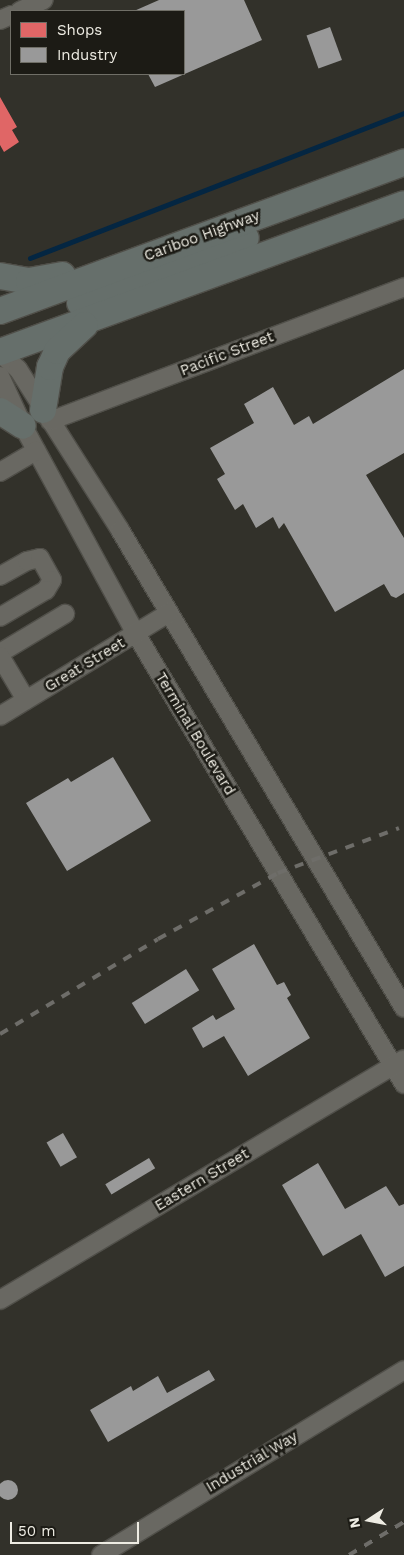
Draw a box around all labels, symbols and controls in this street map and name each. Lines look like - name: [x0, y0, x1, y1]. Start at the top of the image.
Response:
- legend: [10, 10, 185, 75]
- text: Shops: [57, 21, 102, 39]
- text: Industry: [57, 46, 117, 64]
- street label: Cariboo Highway: [142, 207, 262, 265]
- street label: Pacific Street: [178, 328, 276, 380]
- street label: Great Street: [42, 634, 128, 696]
- street label: Terminal Boulevard: [151, 669, 239, 799]
- street label: Eastern Street: [152, 1145, 252, 1215]
- street label: Industrial Way: [203, 1427, 301, 1497]
- north arrow: [344, 1495, 394, 1545]
- scale bar: [12, 1512, 141, 1544]
- text: N: [345, 1516, 363, 1529]
- text: 50 m: [18, 1522, 55, 1540]

